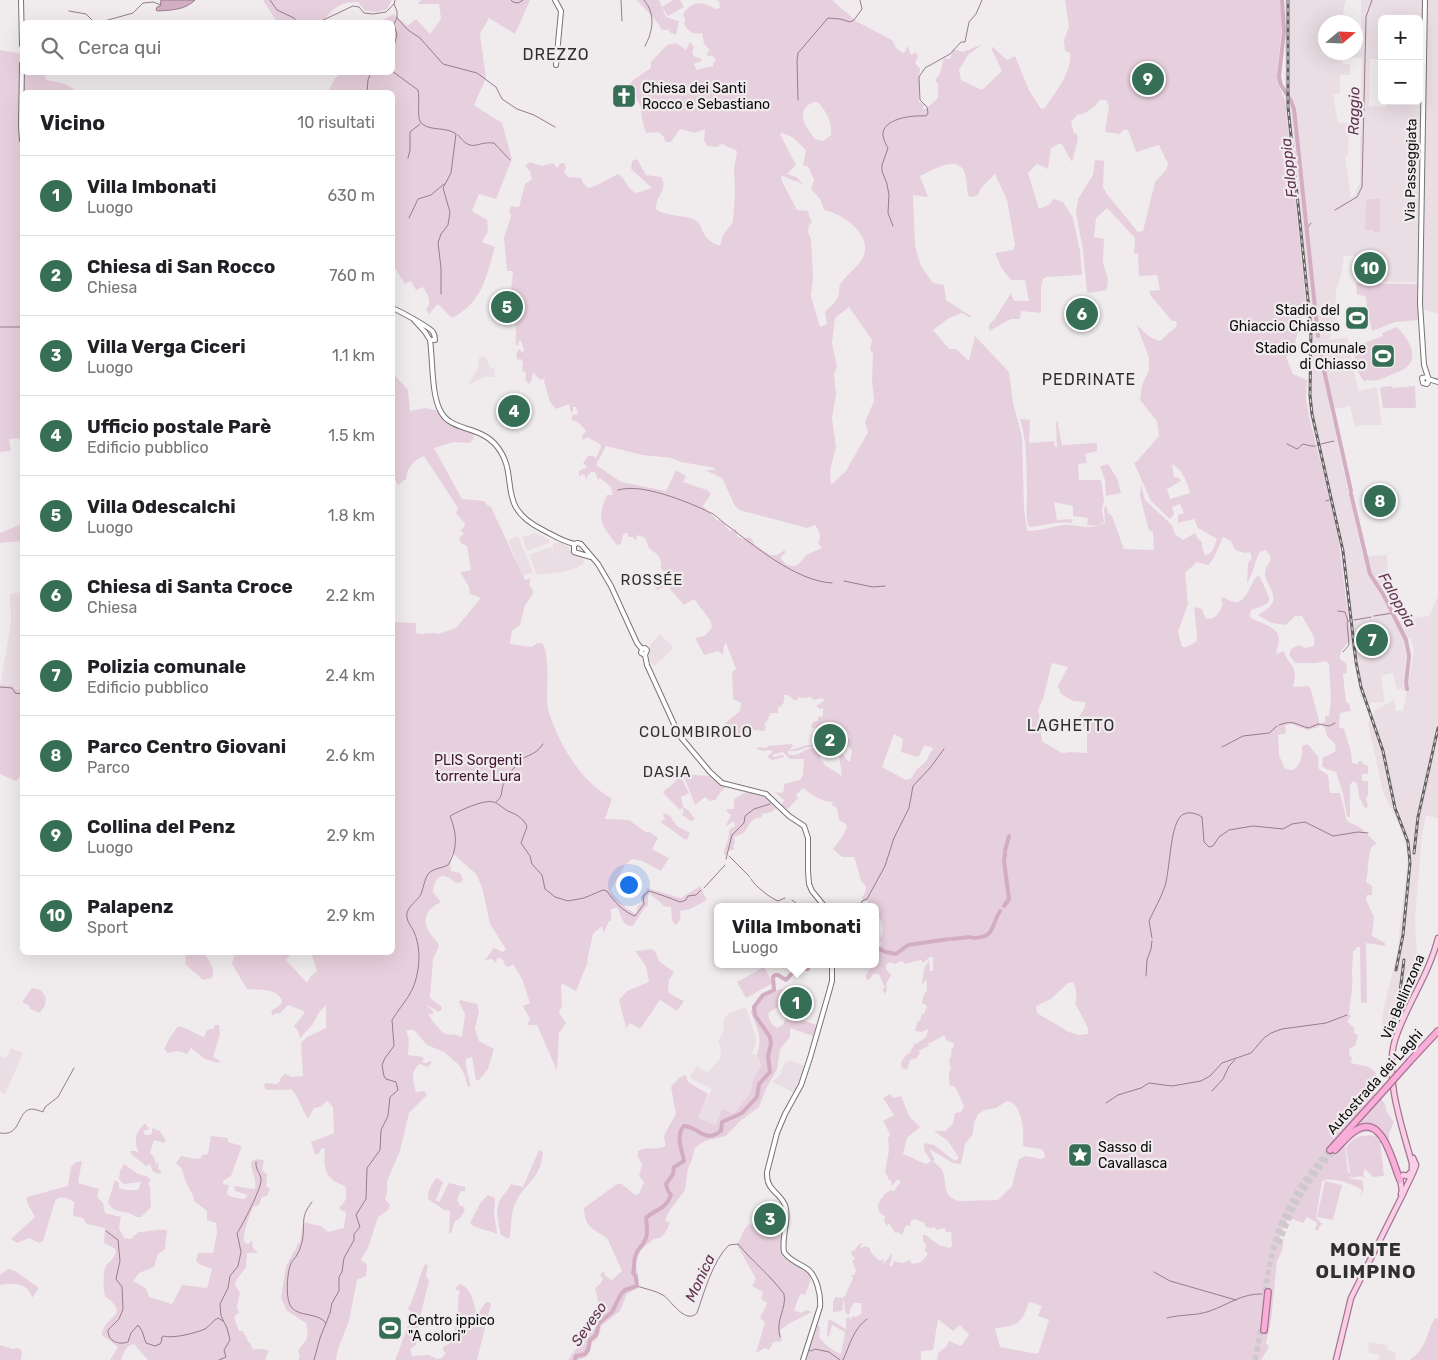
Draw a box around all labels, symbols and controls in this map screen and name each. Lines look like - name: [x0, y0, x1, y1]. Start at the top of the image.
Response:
- north arrow: [1318, 15, 1363, 60]
- map controls: [1378, 15, 1423, 105]
- button: +: [1378, 15, 1423, 60]
- search box: [20, 20, 395, 75]
- icon: search: [38, 34, 66, 62]
- text: Cerca qui: [78, 36, 161, 59]
- district label: DREZZO: [522, 45, 590, 64]
- pin: 9: [1132, 60, 1164, 98]
- button: −: [1378, 60, 1423, 105]
- place label: Chiesa dei Santi Rocco e Sebastiano: [642, 80, 770, 113]
- church icon: Chiesa dei Santi Rocco e Sebastiano: [611, 83, 637, 109]
- water label: Raggio: [1345, 86, 1363, 136]
- text: Vicino: [40, 110, 105, 135]
- text: 10 risultati: [297, 113, 375, 132]
- street label: Via Passeggiata: [1402, 118, 1420, 222]
- water label: Faloppia: [1277, 137, 1301, 199]
- text: Villa Imbonati: [87, 175, 216, 198]
- text: 1: [52, 186, 60, 205]
- text: 630 m: [327, 186, 375, 205]
- text: Luogo: [87, 198, 133, 217]
- pin: 10: [1354, 249, 1386, 287]
- text: Chiesa di San Rocco: [87, 255, 275, 278]
- text: 2: [51, 266, 61, 285]
- text: 760 m: [329, 266, 375, 285]
- text: Chiesa: [87, 278, 137, 297]
- pin: 5: [491, 288, 523, 326]
- pin: 6: [1066, 295, 1098, 333]
- place label: Stadio del Ghiaccio Chiasso: [1229, 302, 1340, 335]
- sports icon: Stadio del Ghiaccio Chiasso: [1344, 305, 1370, 331]
- text: Villa Verga Ciceri: [87, 335, 246, 358]
- place label: Stadio Comunale di Chiasso: [1255, 340, 1366, 373]
- sports icon: Stadio Comunale di Chiasso: [1370, 343, 1396, 369]
- text: 3: [51, 346, 61, 365]
- text: 1.1 km: [332, 346, 375, 365]
- text: Luogo: [87, 358, 133, 377]
- district label: PEDRINATE: [1042, 370, 1136, 389]
- pin: 4: [498, 392, 530, 430]
- text: Ufficio postale Parè: [87, 415, 271, 438]
- text: 4: [51, 426, 61, 445]
- text: 1.5 km: [328, 426, 375, 445]
- text: Edificio pubblico: [87, 438, 209, 457]
- pin: 8: [1364, 482, 1396, 520]
- text: Villa Odescalchi: [87, 495, 236, 518]
- text: 5: [51, 506, 61, 525]
- text: 1.8 km: [328, 506, 375, 525]
- text: Luogo: [87, 518, 133, 537]
- water label: Faloppia: [1375, 569, 1420, 631]
- district label: ROSSÉE: [621, 571, 683, 589]
- text: Chiesa di Santa Croce: [87, 575, 293, 598]
- text: 6: [51, 586, 61, 605]
- text: 2.2 km: [326, 586, 375, 605]
- text: Chiesa: [87, 598, 137, 617]
- pin: 7: [1356, 621, 1388, 659]
- text: Polizia comunale: [87, 655, 246, 678]
- text: 7: [51, 666, 61, 685]
- text: 2.4 km: [325, 666, 375, 685]
- text: Edificio pubblico: [87, 678, 209, 697]
- district label: LAGHETTO: [1027, 716, 1115, 735]
- pin: 2: [814, 721, 846, 759]
- district label: COLOMBIROLO: [639, 723, 753, 741]
- text: Parco Centro Giovani: [87, 735, 286, 758]
- text: 8: [51, 746, 61, 765]
- text: 2.6 km: [326, 746, 375, 765]
- park label: PLIS Sorgenti torrente Lura: [434, 752, 522, 785]
- text: Parco: [87, 758, 130, 777]
- district label: DASIA: [643, 763, 691, 781]
- text: Collina del Penz: [87, 815, 235, 838]
- text: 9: [51, 826, 61, 845]
- text: 2.9 km: [326, 826, 375, 845]
- text: Luogo: [87, 838, 133, 857]
- your location: [616, 872, 642, 898]
- text: Palapenz: [87, 895, 173, 918]
- popup: [714, 903, 879, 968]
- text: 10: [47, 906, 65, 925]
- text: 2.9 km: [326, 906, 375, 925]
- text: Villa Imbonati: [732, 915, 861, 938]
- text: Sport: [87, 918, 128, 937]
- text: Luogo: [732, 938, 778, 957]
- street label: Via Bellinzona: [1377, 952, 1429, 1042]
- pin: 1: [780, 984, 812, 1022]
- street label: Autostrada dei Laghi: [1323, 1026, 1427, 1138]
- place label: Sasso di Cavallasca: [1098, 1139, 1167, 1172]
- place icon: Sasso di Cavallasca: [1067, 1142, 1093, 1168]
- pin: 3: [754, 1200, 786, 1238]
- district label: MONTE OLIMPINO: [1316, 1238, 1416, 1283]
- water label: Monica: [681, 1251, 719, 1305]
- water label: Seveso: [567, 1298, 611, 1350]
- place label: Centro ippico "A colori": [408, 1312, 495, 1345]
- sports icon: Centro ippico "A colori": [377, 1315, 403, 1341]

